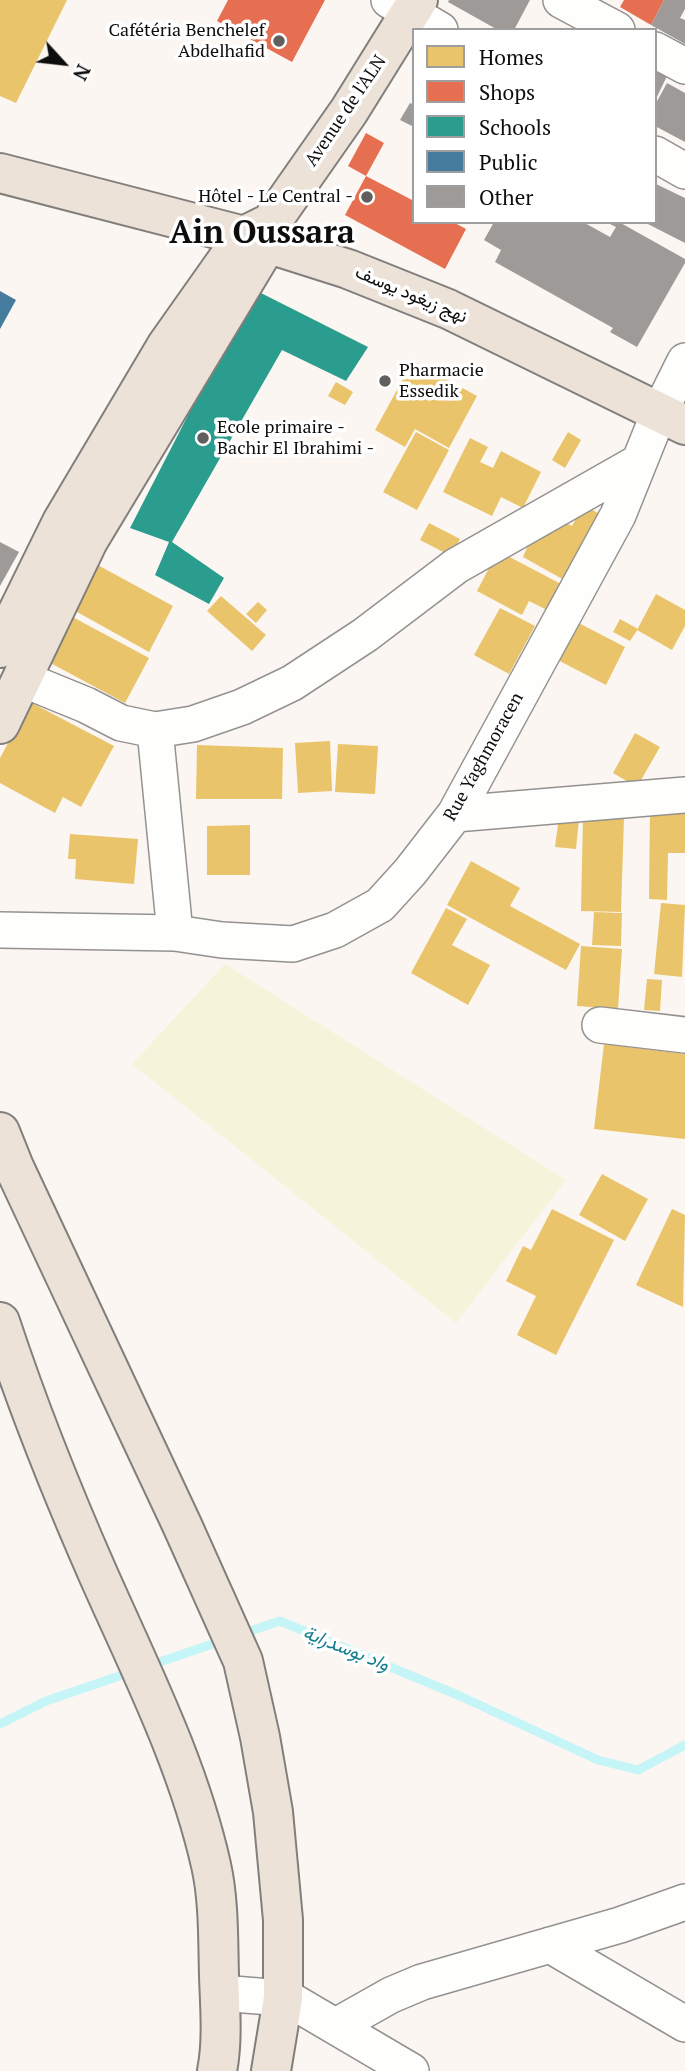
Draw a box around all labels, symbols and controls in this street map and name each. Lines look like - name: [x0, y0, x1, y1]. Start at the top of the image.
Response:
- place label: Cafétéria Benchelef Abdelhafid: [108, 20, 265, 62]
- north arrow: [28, 28, 98, 98]
- legend: [412, 28, 657, 224]
- marker: Cafétéria Benchelef Abdelhafid: [271, 33, 287, 49]
- text: Homes: [479, 43, 544, 71]
- street label: Avenue de l'ALN: [301, 51, 391, 171]
- text: N: [68, 61, 97, 85]
- text: Shops: [479, 78, 535, 106]
- text: Schools: [479, 113, 551, 141]
- text: Public: [479, 148, 537, 176]
- text: Other: [479, 183, 533, 211]
- place label: Hôtel - Le Central -: [198, 186, 353, 208]
- marker: Hôtel - Le Central -: [359, 189, 375, 205]
- district label: Ain Oussara: [169, 215, 355, 253]
- street label: نهج زيغود يوسف: [352, 262, 470, 328]
- place label: Pharmacie Essedik: [399, 360, 484, 402]
- marker: Pharmacie Essedik: [377, 373, 393, 389]
- place label: Ecole primaire - Bachir El Ibrahimi -: [217, 417, 374, 460]
- marker: Ecole primaire - Bachir El Ibrahimi -: [195, 430, 211, 446]
- street label: Rue Yaghmoracen: [440, 689, 528, 825]
- water label: واد بوسدراية: [300, 1621, 392, 1677]

